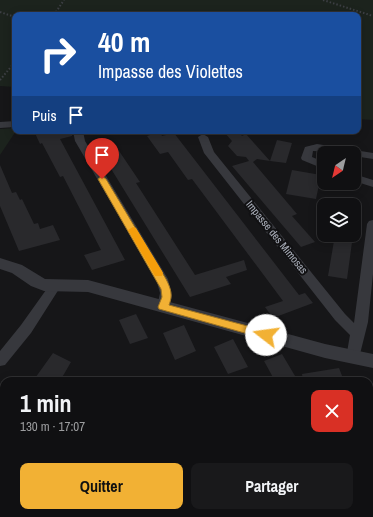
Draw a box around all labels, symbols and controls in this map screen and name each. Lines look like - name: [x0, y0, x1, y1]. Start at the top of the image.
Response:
- text: 40 m: [98, 23, 150, 61]
- icon: right: [32, 28, 84, 80]
- text: Impasse des Violettes: [98, 59, 243, 84]
- icon: arrive: [65, 104, 87, 126]
- text: Puis: [32, 105, 57, 126]
- pin: [85, 138, 119, 179]
- icon: arrive: [91, 144, 113, 166]
- north arrow: [317, 146, 361, 190]
- map controls: [317, 146, 361, 242]
- street label: Impasse des Mimosas: [243, 198, 311, 277]
- button: layers: [317, 198, 361, 242]
- position arrow: [245, 314, 287, 356]
- text: 1 min: [20, 387, 71, 419]
- button: close: [311, 390, 353, 432]
- text: 130 m · 17:07: [20, 418, 85, 435]
- button: Quitter: [20, 463, 183, 509]
- button: Partager: [191, 463, 353, 509]

